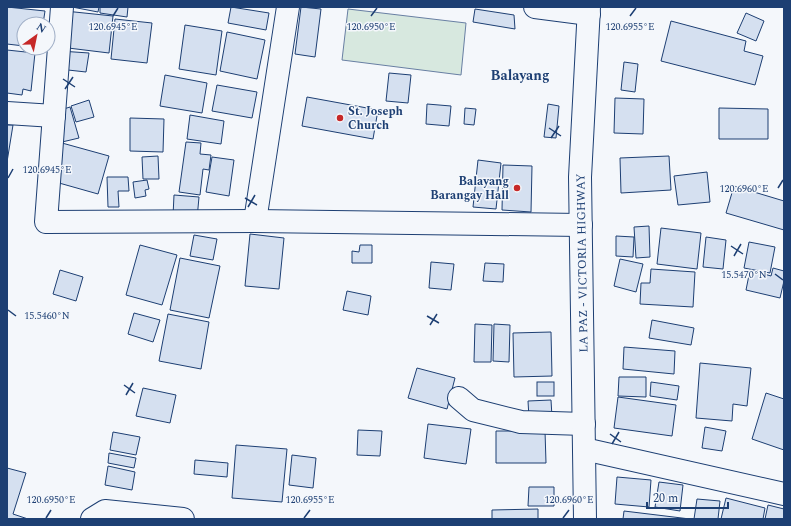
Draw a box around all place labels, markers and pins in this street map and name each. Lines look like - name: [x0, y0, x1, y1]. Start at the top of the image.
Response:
- place label: St. Joseph Church: [348, 102, 404, 135]
- marker: St. Joseph Church: [335, 113, 345, 123]
- place label: Balayang Barangay Hall: [430, 172, 509, 205]
- marker: Balayang Barangay Hall: [512, 183, 522, 193]

